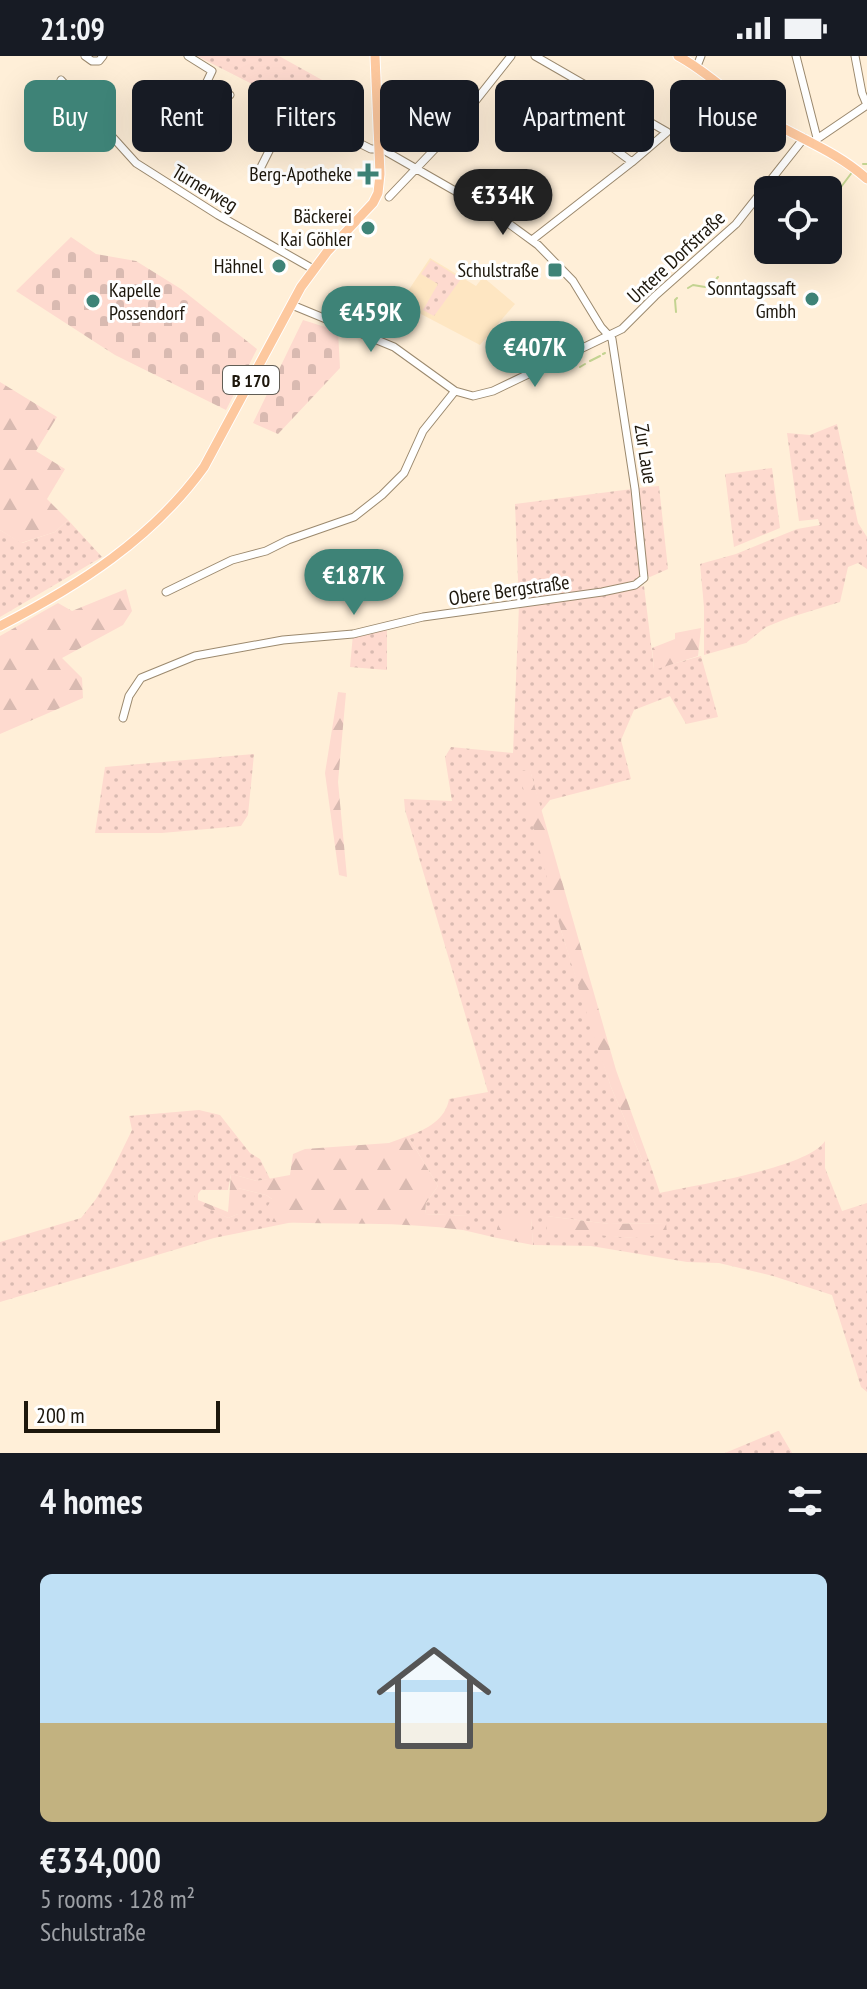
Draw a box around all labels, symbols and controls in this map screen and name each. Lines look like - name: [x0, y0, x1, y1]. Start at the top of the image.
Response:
- text: 21:09: [40, 9, 105, 48]
- chip: Buy: [24, 80, 116, 152]
- chip: Rent: [132, 80, 232, 152]
- chip: Filters: [248, 80, 364, 152]
- chip: New: [380, 80, 479, 152]
- chip: Apartment: [495, 80, 654, 152]
- chip: House: [670, 80, 786, 152]
- street label: Turnerweg: [167, 158, 243, 218]
- place label: Berg-Apotheke: [249, 161, 352, 187]
- marker: Berg-Apotheke: [359, 165, 377, 183]
- pin: €334K: [447, 169, 559, 237]
- map controls: [754, 176, 842, 264]
- button: locate: [754, 176, 842, 264]
- text: €334K: [471, 178, 535, 211]
- place label: Bäckerei Kai Göhler: [280, 203, 353, 252]
- street label: Untere Dorfstraße: [622, 205, 730, 309]
- marker: Bäckerei Kai Göhler: [359, 219, 377, 237]
- place label: Hähnel: [214, 253, 263, 279]
- marker: Hähnel: [270, 257, 288, 275]
- place label: Schulstraße: [457, 257, 539, 283]
- marker: Schulstraße: [546, 261, 564, 279]
- place label: Sonntagssaft Gmbh: [707, 275, 796, 324]
- place label: Kapelle Possendorf: [109, 277, 185, 326]
- pin: €459K: [315, 286, 427, 354]
- marker: Sonntagssaft Gmbh: [803, 290, 821, 308]
- marker: Kapelle Possendorf: [84, 292, 102, 310]
- text: €459K: [339, 295, 403, 328]
- pin: €407K: [479, 321, 591, 389]
- text: €407K: [503, 330, 567, 363]
- road number: B 170: [223, 366, 279, 394]
- street label: Zur Laue: [628, 422, 664, 486]
- pin: €187K: [298, 549, 410, 617]
- text: €187K: [322, 558, 386, 591]
- street label: Obere Bergstraße: [447, 569, 571, 611]
- scale bar: [24, 1397, 220, 1433]
- text: 200 m: [36, 1401, 85, 1429]
- text: 4 homes: [40, 1479, 143, 1523]
- icon: filters: [783, 1479, 827, 1523]
- icon: home: [362, 1626, 506, 1770]
- text: €334,000: [40, 1838, 161, 1882]
- text: 5 rooms · 128 m²: [40, 1882, 195, 1915]
- text: Schulstraße: [40, 1915, 146, 1948]

